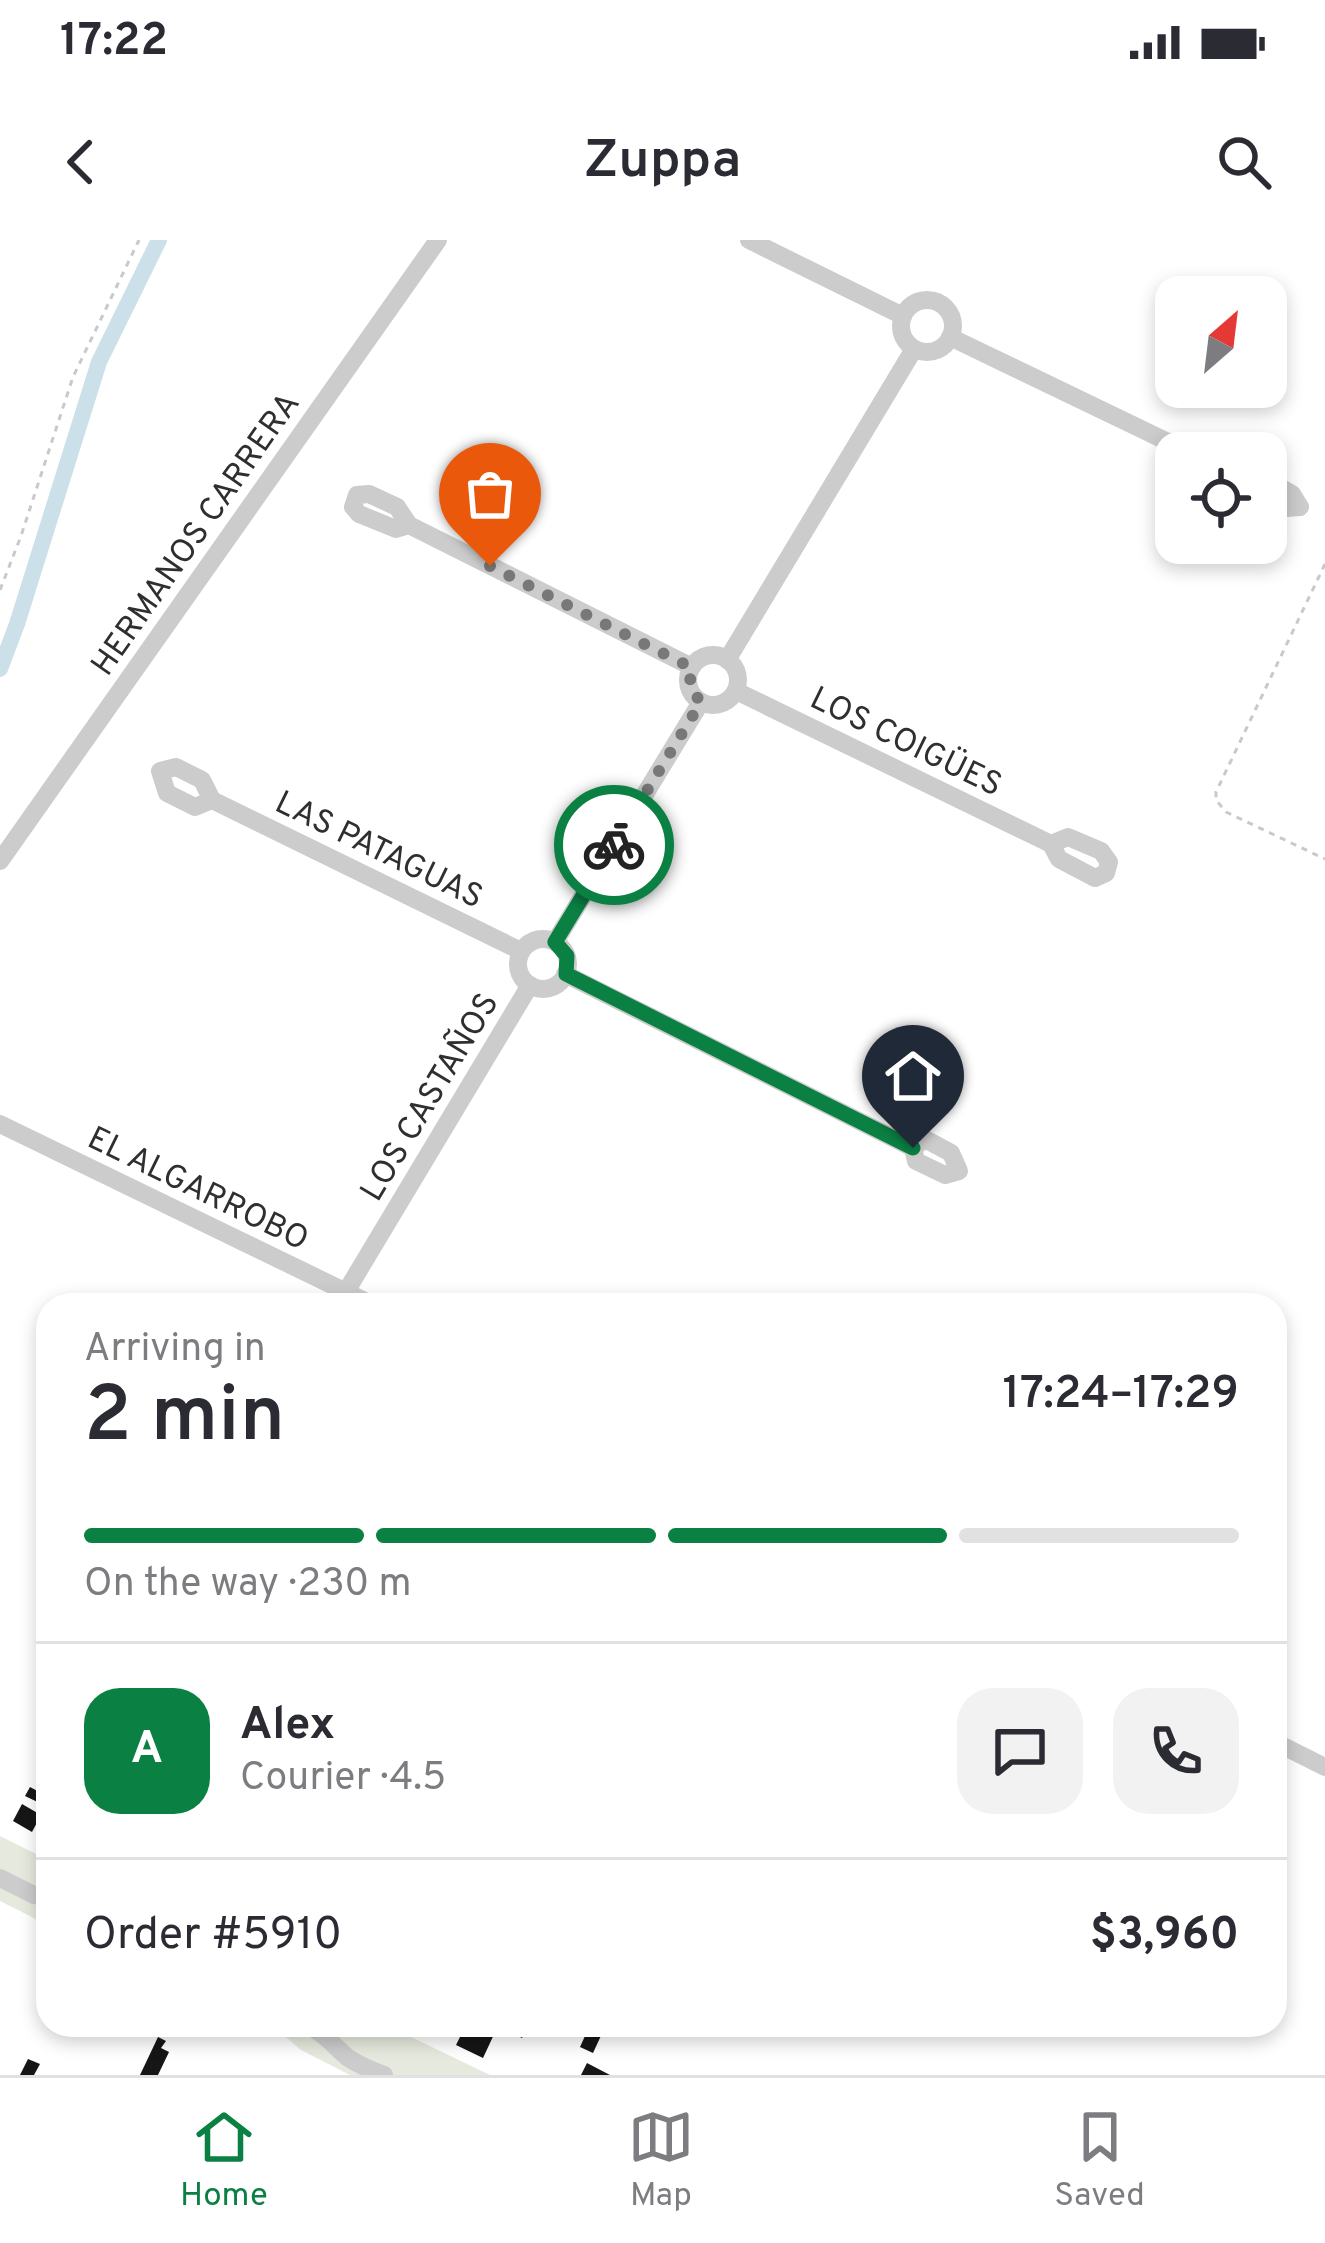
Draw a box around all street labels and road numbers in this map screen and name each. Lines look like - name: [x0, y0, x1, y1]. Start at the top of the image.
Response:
- street label: HERMANOS CARRERA: [84, 385, 311, 685]
- street label: LOS COIGÜES: [802, 678, 1009, 808]
- street label: LAS PATAGUAS: [267, 783, 489, 920]
- street label: LOS CASTAÑOS: [352, 986, 510, 1210]
- street label: EL ALGARROBO: [80, 1119, 315, 1262]

